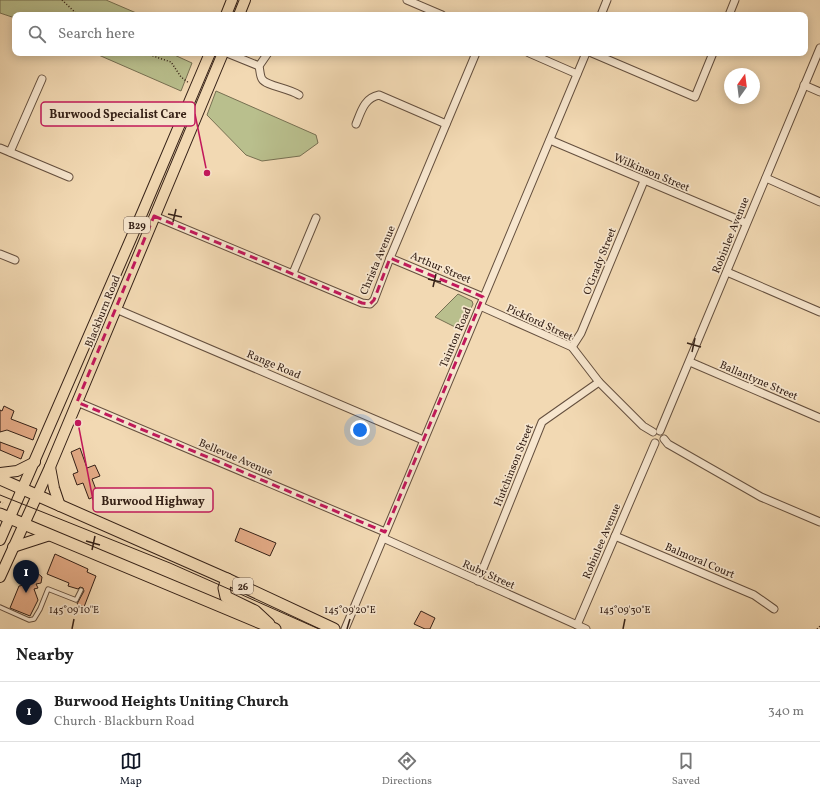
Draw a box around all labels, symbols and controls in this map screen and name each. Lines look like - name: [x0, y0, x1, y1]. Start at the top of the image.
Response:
- search box: [12, 12, 808, 56]
- icon: search: [26, 23, 48, 45]
- text: Search here: [58, 24, 135, 45]
- north arrow: [724, 68, 760, 104]
- callout: Burwood Specialist Care: [41, 102, 195, 126]
- text: Burwood Specialist Care: [49, 107, 187, 123]
- street label: Wilkinson Street: [611, 151, 692, 196]
- street label: Robinlee Avenue: [709, 195, 753, 276]
- road number: B29: [124, 217, 150, 233]
- street label: Christa Avenue: [357, 224, 400, 298]
- street label: O'Grady Street: [580, 226, 621, 297]
- street label: Arthur Street: [408, 249, 473, 288]
- street label: Blackburn Road: [82, 273, 125, 350]
- street label: Pickford Street: [504, 301, 575, 345]
- street label: Tainton Road: [437, 305, 476, 370]
- street label: Range Road: [244, 347, 303, 384]
- street label: Ballantyne Street: [717, 358, 800, 405]
- your location: [350, 420, 370, 440]
- street label: Hutchinson Street: [491, 422, 538, 509]
- street label: Bellevue Avenue: [196, 436, 275, 481]
- callout: Burwood Highway: [93, 488, 213, 512]
- text: Burwood Highway: [101, 494, 205, 510]
- street label: Robinlee Avenue: [580, 501, 625, 582]
- street label: Balmoral Court: [662, 540, 737, 583]
- street label: Ruby Street: [460, 557, 517, 594]
- pin: 1: [13, 560, 39, 593]
- road number: 26: [233, 578, 253, 594]
- text: 145°09'10"E: [49, 603, 99, 617]
- text: 145°09'20"E: [324, 603, 376, 617]
- text: 145°09'30"E: [599, 603, 651, 617]
- text: Nearby: [16, 644, 74, 667]
- text: Burwood Heights Uniting Church: [54, 692, 289, 713]
- text: 1: [26, 703, 32, 721]
- text: 340 m: [768, 703, 804, 721]
- text: Church · Blackburn Road: [54, 713, 195, 731]
- tab: Map: [120, 750, 142, 789]
- tab: Directions: [382, 750, 432, 789]
- tab: Saved: [672, 750, 700, 789]

